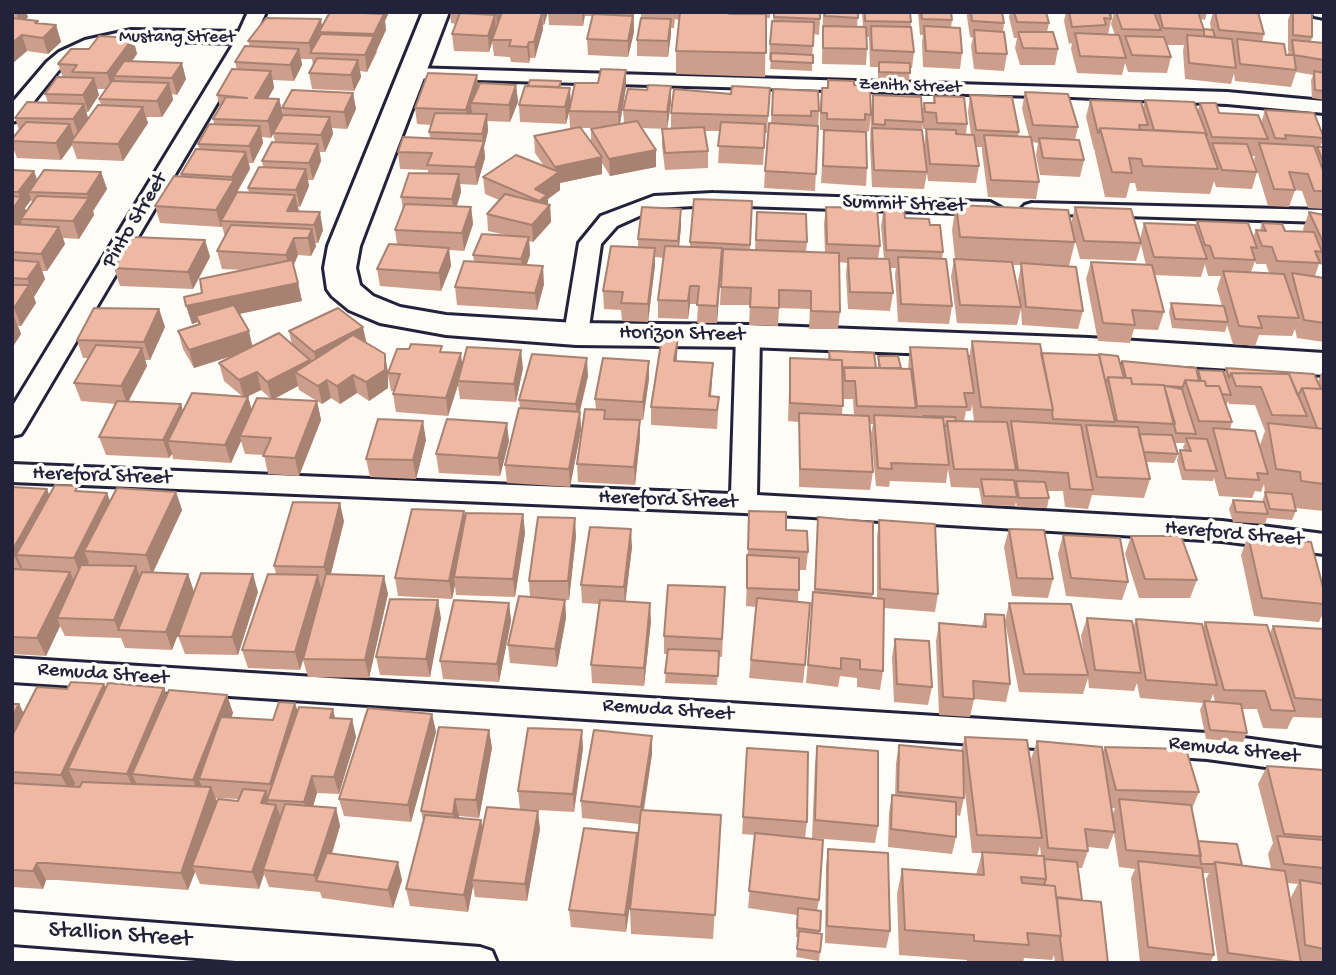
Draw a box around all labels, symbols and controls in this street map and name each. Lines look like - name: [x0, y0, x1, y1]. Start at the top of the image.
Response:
- street label: Mustang Street: [119, 27, 235, 49]
- street label: Zenith Street: [858, 74, 962, 100]
- street label: Pinto Street: [98, 169, 174, 273]
- street label: Summit Street: [842, 190, 966, 220]
- street label: Horizon Street: [619, 321, 745, 349]
- street label: Hereford Street: [32, 462, 172, 492]
- street label: Hereford Street: [598, 486, 738, 516]
- street label: Hereford Street: [1164, 516, 1304, 554]
- street label: Remuda Street: [37, 658, 169, 692]
- street label: Remuda Street: [602, 694, 734, 728]
- street label: Remuda Street: [1167, 732, 1301, 770]
- street label: Stallion Street: [47, 917, 193, 955]

